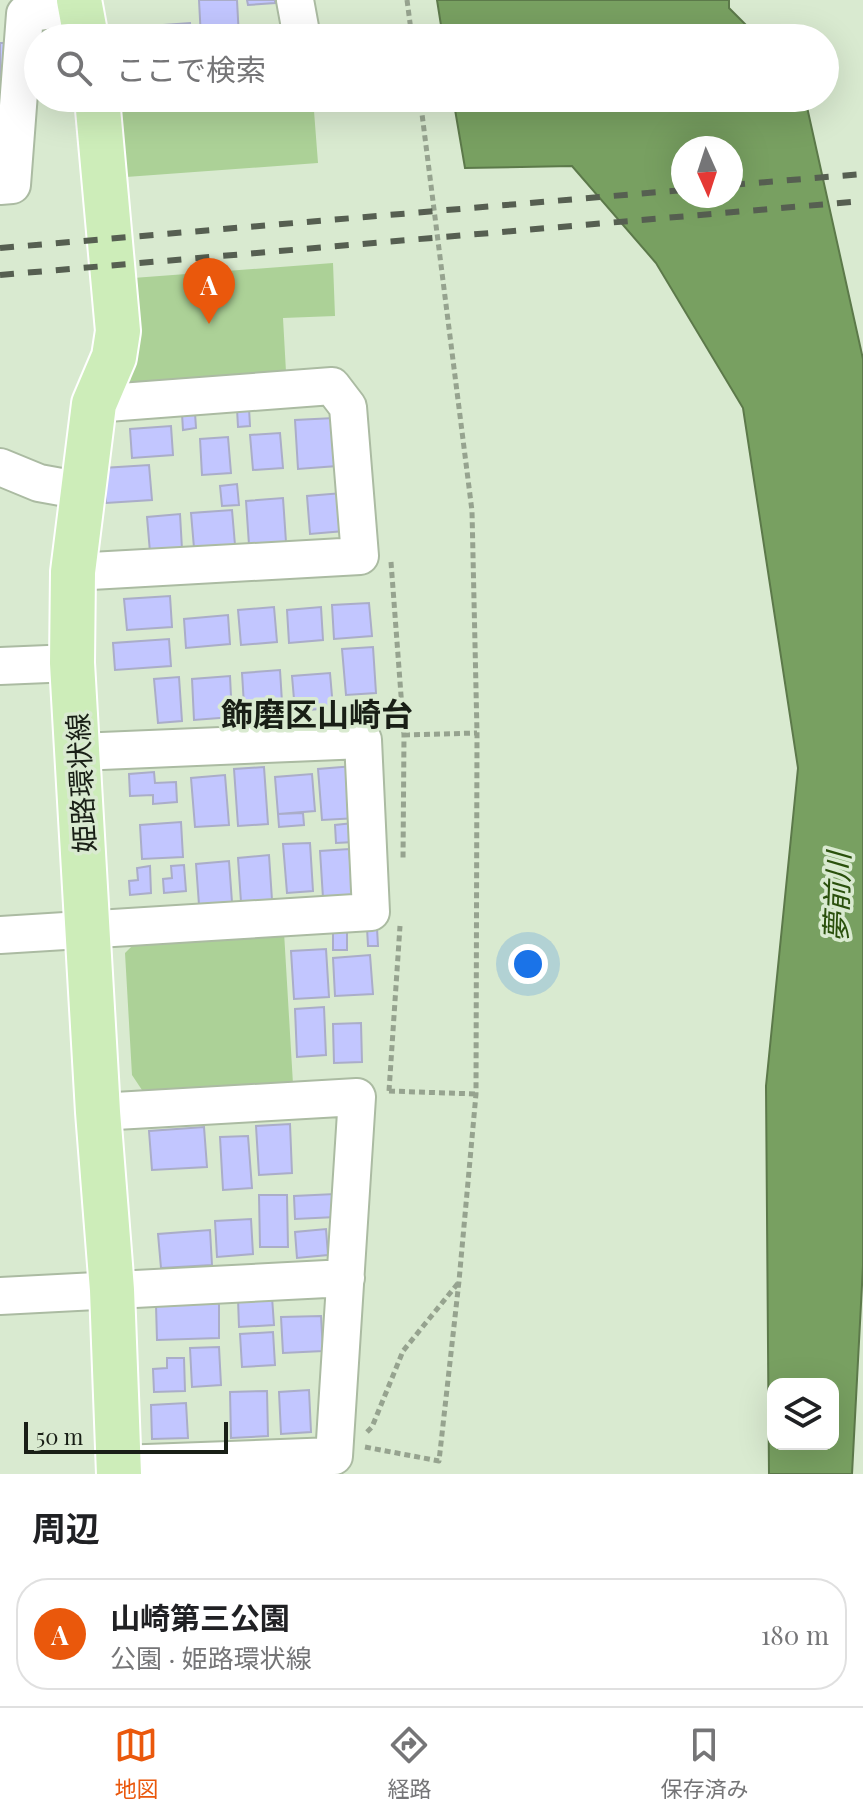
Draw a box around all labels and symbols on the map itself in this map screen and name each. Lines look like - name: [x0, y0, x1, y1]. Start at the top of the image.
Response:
- north arrow: [671, 136, 743, 208]
- pin: A: [183, 258, 235, 324]
- district label: 飾磨区山崎台: [221, 691, 413, 734]
- street label: 姫路環状線: [58, 712, 102, 854]
- water label: 夢前川: [814, 848, 858, 943]
- your location: [508, 944, 548, 984]
- scale bar: [24, 1418, 228, 1454]

